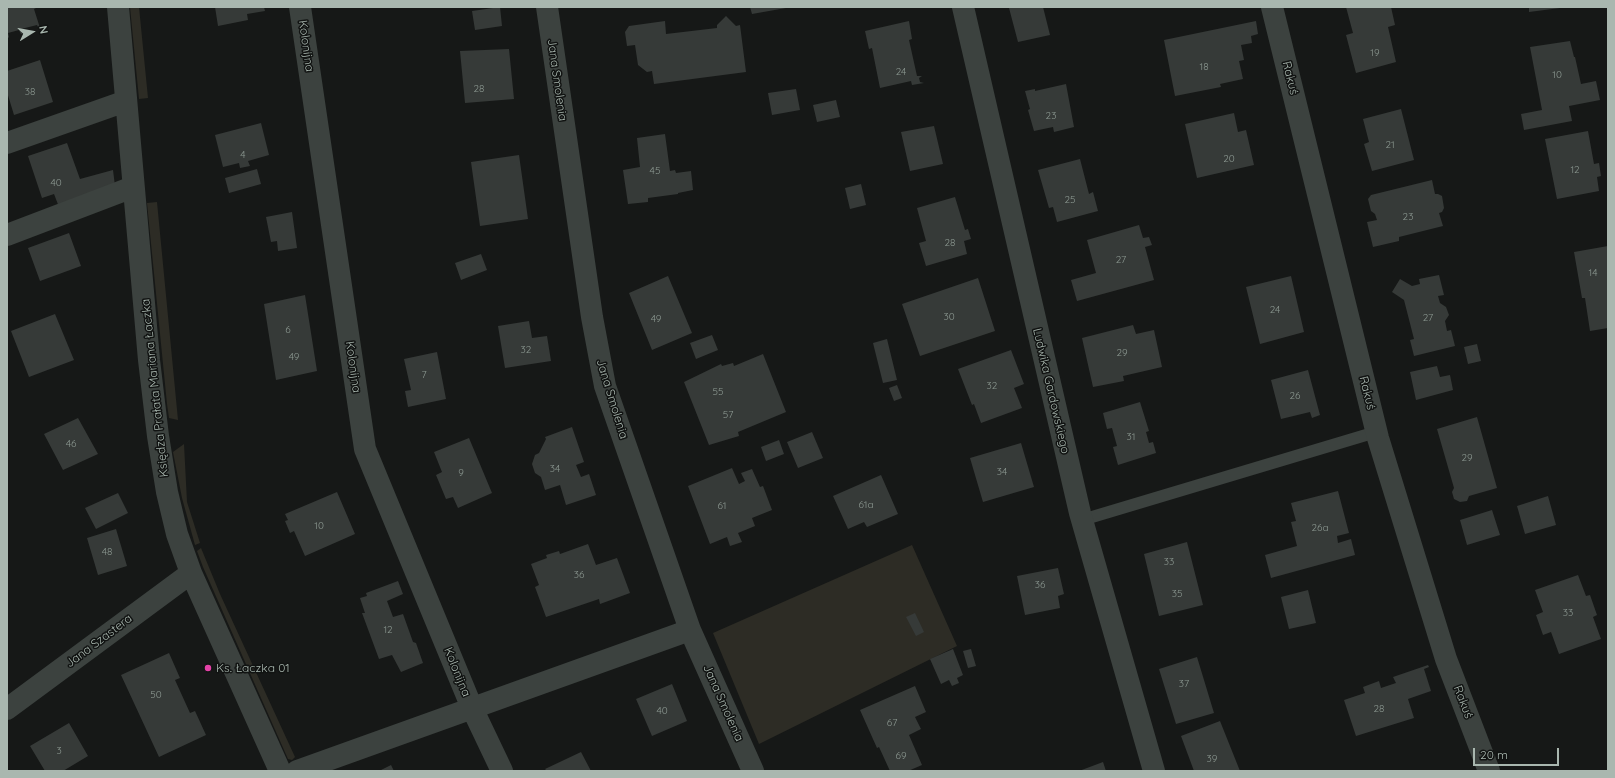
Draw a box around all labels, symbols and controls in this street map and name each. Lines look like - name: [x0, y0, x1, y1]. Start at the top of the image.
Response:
- north arrow: [12, 12, 52, 52]
- street label: Kolonijna: [295, 19, 317, 73]
- text: N: [36, 24, 51, 35]
- street label: Jana Smolenia: [544, 38, 570, 122]
- house number: 19: [1370, 47, 1380, 59]
- street label: Rakuś: [1279, 60, 1301, 96]
- house number: 18: [1199, 61, 1209, 73]
- house number: 24: [896, 66, 906, 78]
- house number: 10: [1552, 69, 1562, 81]
- house number: 28: [474, 83, 484, 95]
- house number: 38: [25, 86, 35, 98]
- house number: 23: [1046, 110, 1056, 122]
- house number: 21: [1385, 139, 1395, 151]
- house number: 4: [240, 149, 246, 161]
- house number: 20: [1223, 153, 1235, 165]
- house number: 12: [1570, 164, 1580, 176]
- house number: 45: [650, 165, 660, 177]
- house number: 40: [50, 177, 62, 189]
- house number: 25: [1065, 194, 1075, 206]
- house number: 23: [1403, 211, 1413, 223]
- house number: 28: [945, 237, 955, 249]
- house number: 27: [1116, 254, 1126, 266]
- house number: 14: [1589, 267, 1597, 279]
- street label: Księdza Prałata Mariana Łaczka: [138, 298, 172, 478]
- house number: 24: [1270, 304, 1280, 316]
- house number: 30: [943, 311, 955, 323]
- house number: 27: [1423, 312, 1433, 324]
- house number: 49: [651, 313, 661, 325]
- house number: 6: [285, 324, 291, 336]
- street label: Ludwika Gardowskiego: [1030, 327, 1072, 455]
- street label: Kolonijna: [342, 340, 364, 394]
- house number: 32: [521, 344, 531, 356]
- house number: 29: [1116, 347, 1128, 359]
- house number: 49: [289, 351, 299, 363]
- street label: Jana Smolenia: [593, 357, 631, 441]
- house number: 7: [421, 369, 427, 381]
- street label: Rakuś: [1356, 375, 1378, 411]
- house number: 32: [987, 380, 997, 392]
- house number: 55: [713, 386, 723, 398]
- house number: 26: [1290, 390, 1300, 402]
- house number: 57: [723, 409, 733, 421]
- house number: 31: [1127, 431, 1135, 443]
- house number: 46: [66, 438, 76, 450]
- house number: 29: [1461, 452, 1473, 464]
- house number: 34: [550, 463, 560, 475]
- house number: 34: [997, 466, 1007, 478]
- house number: 9: [458, 467, 464, 479]
- house number: 61a: [858, 499, 874, 511]
- house number: 61: [717, 500, 727, 512]
- house number: 10: [314, 520, 324, 532]
- house number: 26a: [1312, 522, 1328, 534]
- house number: 48: [102, 546, 112, 558]
- house number: 33: [1164, 556, 1174, 568]
- house number: 36: [574, 569, 584, 581]
- house number: 36: [1035, 579, 1045, 591]
- house number: 35: [1172, 588, 1182, 600]
- house number: 33: [1563, 607, 1573, 619]
- street label: Jana Szastera: [63, 611, 135, 671]
- house number: 12: [383, 624, 393, 636]
- street label: Kolonijna: [441, 645, 473, 699]
- place label: Ks. Łaczka 01: [216, 661, 290, 675]
- street label: Jana Smolenia: [700, 662, 746, 744]
- marker: Ks. Łaczka 01: [203, 663, 213, 673]
- house number: 37: [1179, 678, 1189, 690]
- street label: Rakuś: [1450, 683, 1476, 721]
- house number: 50: [150, 689, 162, 701]
- house number: 28: [1374, 703, 1384, 715]
- house number: 40: [656, 705, 668, 717]
- house number: 67: [887, 717, 897, 729]
- scale bar: [1475, 740, 1561, 766]
- house number: 3: [56, 745, 62, 757]
- text: 20 m: [1480, 747, 1508, 762]
- house number: 69: [896, 750, 906, 762]
- house number: 39: [1207, 753, 1217, 765]

